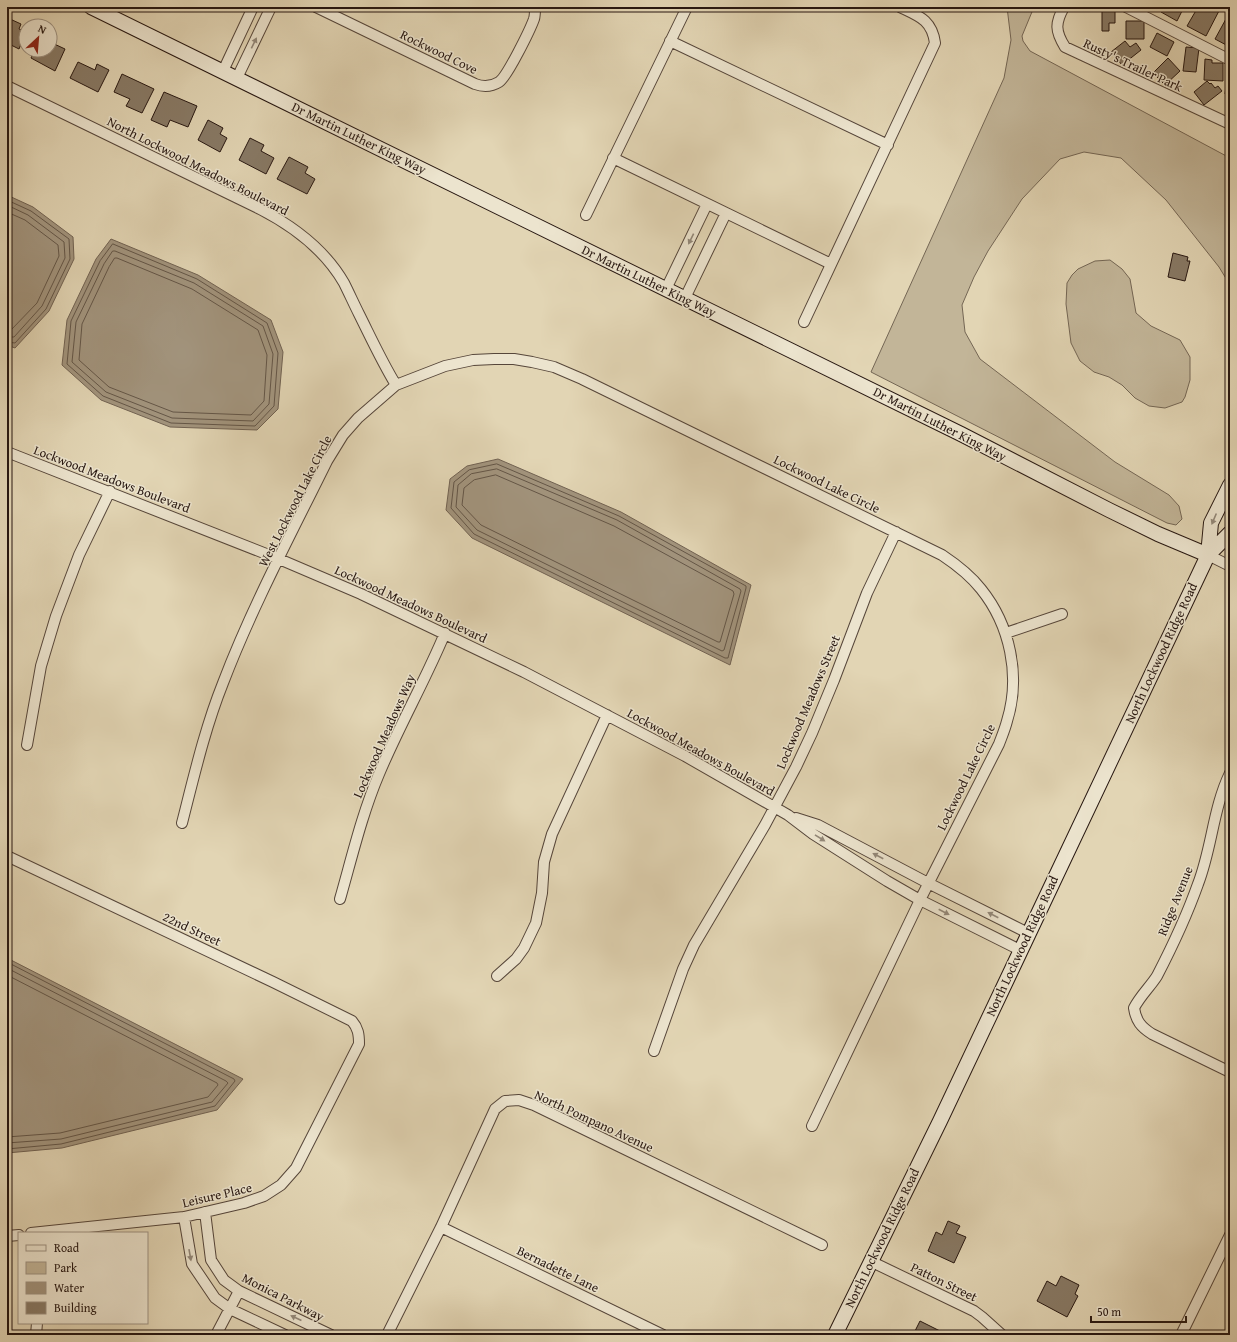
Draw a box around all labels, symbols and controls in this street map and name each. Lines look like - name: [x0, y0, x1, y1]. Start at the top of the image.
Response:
- north arrow: [18, 18, 58, 58]
- text: N: [36, 20, 50, 38]
- street label: Rockwood Cove: [397, 25, 481, 79]
- street label: Rusty's Trailer Park: [1080, 34, 1186, 96]
- one-way arrow: [251, 37, 257, 48]
- street label: Dr Martin Luther King Way: [289, 97, 430, 179]
- street label: North Lockwood Meadows Boulevard: [104, 112, 292, 220]
- one-way arrow: [688, 233, 694, 244]
- street label: Dr Martin Luther King Way: [579, 240, 720, 322]
- street label: Dr Martin Luther King Way: [870, 382, 1010, 466]
- street label: West Lockwood Lake Circle: [254, 432, 336, 570]
- street label: Lockwood Meadows Boulevard: [31, 440, 193, 518]
- street label: Lockwood Lake Circle: [771, 450, 883, 518]
- one-way arrow: [1210, 513, 1217, 525]
- street label: Lockwood Meadows Boulevard: [332, 560, 490, 648]
- street label: North Lockwood Ridge Road: [1120, 580, 1202, 726]
- street label: Lockwood Meadows Street: [771, 632, 845, 772]
- street label: Lockwood Meadows Way: [348, 670, 420, 801]
- street label: Lockwood Meadows Boulevard: [624, 703, 778, 801]
- street label: Lockwood Lake Circle: [932, 721, 1000, 833]
- one-way arrow: [814, 835, 826, 842]
- one-way arrow: [872, 853, 883, 859]
- street label: Ridge Avenue: [1152, 863, 1198, 939]
- street label: North Lockwood Ridge Road: [981, 873, 1063, 1019]
- street label: 22nd Street: [160, 907, 225, 951]
- one-way arrow: [938, 908, 949, 915]
- one-way arrow: [988, 912, 999, 918]
- street label: North Pompano Avenue: [531, 1085, 657, 1157]
- street label: North Lockwood Ridge Road: [840, 1165, 924, 1311]
- street label: Leisure Place: [180, 1178, 254, 1212]
- legend: [18, 1232, 148, 1324]
- text: Road: [54, 1239, 80, 1256]
- street label: Bernadette Lane: [514, 1241, 602, 1297]
- one-way arrow: [188, 1249, 194, 1261]
- street label: Patton Street: [907, 1258, 981, 1306]
- text: Park: [54, 1259, 78, 1276]
- street label: Monica Parkway: [239, 1268, 328, 1326]
- text: Water: [54, 1279, 84, 1296]
- scale bar: [1091, 1298, 1186, 1324]
- text: Building: [54, 1299, 97, 1316]
- text: 50 m: [1097, 1303, 1121, 1320]
- one-way arrow: [290, 1315, 302, 1321]

